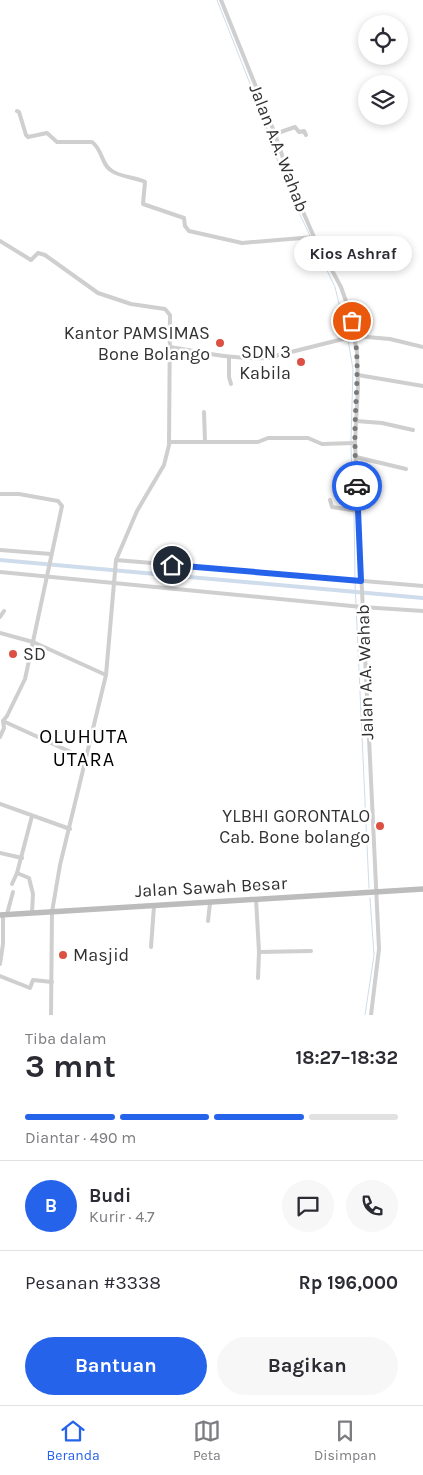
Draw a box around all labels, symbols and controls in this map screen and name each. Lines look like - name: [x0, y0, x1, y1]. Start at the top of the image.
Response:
- map controls: [358, 15, 408, 125]
- button: locate: [358, 15, 408, 65]
- button: layers: [358, 75, 408, 125]
- street label: Jalan A.A. Wahab: [244, 81, 314, 215]
- callout: Kios Ashraf: [293, 236, 411, 271]
- text: Kios Ashraf: [309, 244, 397, 263]
- pin: [331, 300, 373, 342]
- icon: bag: [338, 307, 366, 335]
- place label: Kantor PAMSIMAS Bone Bolango: [64, 322, 210, 365]
- marker: Kantor PAMSIMAS Bone Bolango: [214, 337, 226, 349]
- place label: SDN 3 Kabila: [239, 341, 291, 384]
- marker: SDN 3 Kabila: [295, 356, 307, 368]
- courier: [332, 461, 382, 511]
- icon: car: [343, 472, 371, 500]
- pin: [151, 544, 193, 586]
- icon: home: [158, 551, 186, 579]
- street label: Jalan A.A. Wahab: [352, 604, 378, 740]
- place label: SD: [23, 643, 46, 665]
- marker: SD: [7, 648, 19, 660]
- district label: OLUHUTA UTARA: [39, 725, 129, 771]
- place label: YLBHI GORONTALO Cab. Bone bolango: [219, 805, 370, 848]
- marker: YLBHI GORONTALO Cab. Bone bolango: [374, 820, 386, 832]
- street label: Jalan Sawah Besar: [134, 872, 288, 902]
- place label: Masjid: [73, 944, 129, 966]
- marker: Masjid: [57, 949, 69, 961]
- text: Tiba dalam: [25, 1029, 106, 1048]
- text: 18:27–18:32: [295, 1047, 398, 1069]
- text: 3 mnt: [25, 1048, 116, 1085]
- text: Diantar · 490 m: [25, 1128, 136, 1147]
- button: chat: [282, 1180, 334, 1232]
- button: phone: [346, 1180, 398, 1232]
- text: Budi: [89, 1185, 131, 1207]
- text: B: [45, 1195, 57, 1217]
- text: Kurir · 4.7: [89, 1207, 155, 1226]
- text: Pesanan #3338: [25, 1272, 161, 1294]
- text: Rp 196,000: [299, 1272, 398, 1294]
- button: Bantuan: [25, 1337, 207, 1395]
- button: Bagikan: [217, 1337, 398, 1395]
- tab: Beranda: [47, 1417, 100, 1464]
- tab: Peta: [193, 1417, 221, 1464]
- tab: Disimpan: [314, 1417, 376, 1464]

